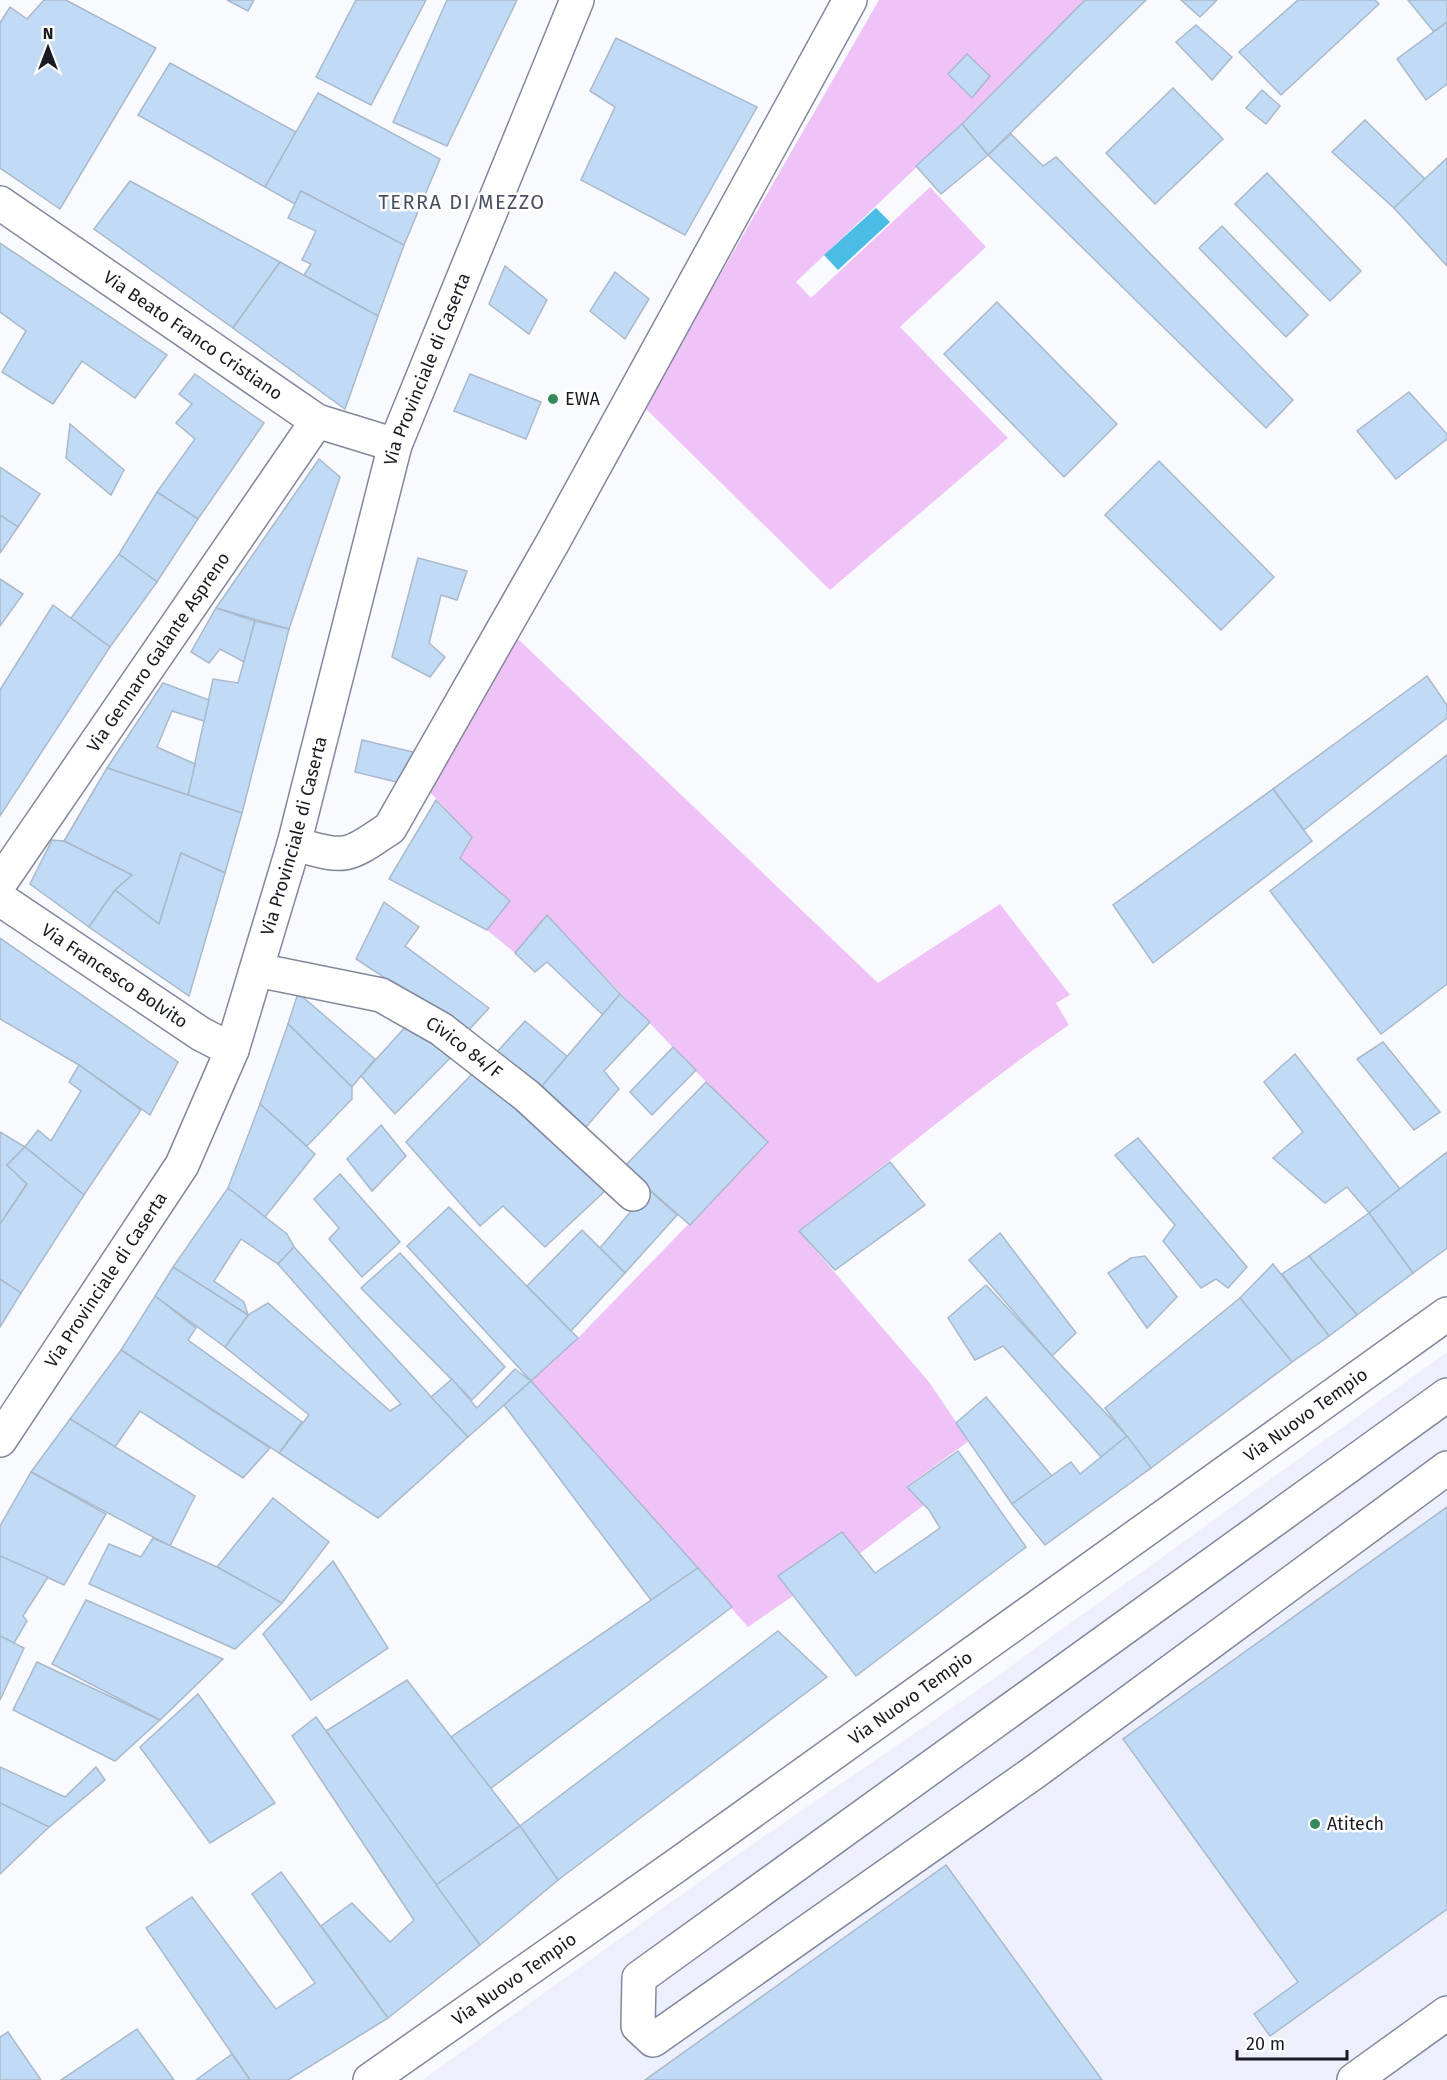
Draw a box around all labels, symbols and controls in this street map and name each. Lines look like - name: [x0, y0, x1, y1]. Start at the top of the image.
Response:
- north arrow: [18, 18, 78, 78]
- text: N: [43, 24, 53, 43]
- district label: TERRA DI MEZZO: [378, 190, 546, 214]
- street label: Via Beato Franco Cristiano: [99, 266, 287, 405]
- street label: Via Provinciale di Caserta: [379, 270, 475, 468]
- place label: EWA: [565, 388, 600, 410]
- marker: EWA: [546, 392, 560, 406]
- street label: Via Gennaro Galante Aspreno: [82, 548, 235, 756]
- street label: Via Provinciale di Caserta: [256, 734, 332, 938]
- street label: Via Francesco Bolvito: [37, 919, 192, 1033]
- street label: Civico 84/F: [422, 1012, 507, 1084]
- street label: Via Provinciale di Caserta: [40, 1188, 172, 1372]
- street label: Via Nuovo Tempio: [1240, 1363, 1372, 1467]
- street label: Via Nuovo Tempio: [844, 1646, 977, 1750]
- place label: Atitech: [1327, 1813, 1384, 1835]
- marker: Atitech: [1308, 1817, 1322, 1831]
- street label: Via Nuovo Tempio: [448, 1928, 581, 2030]
- scale bar: [1237, 2023, 1346, 2061]
- text: 20 m: [1246, 2033, 1285, 2055]

